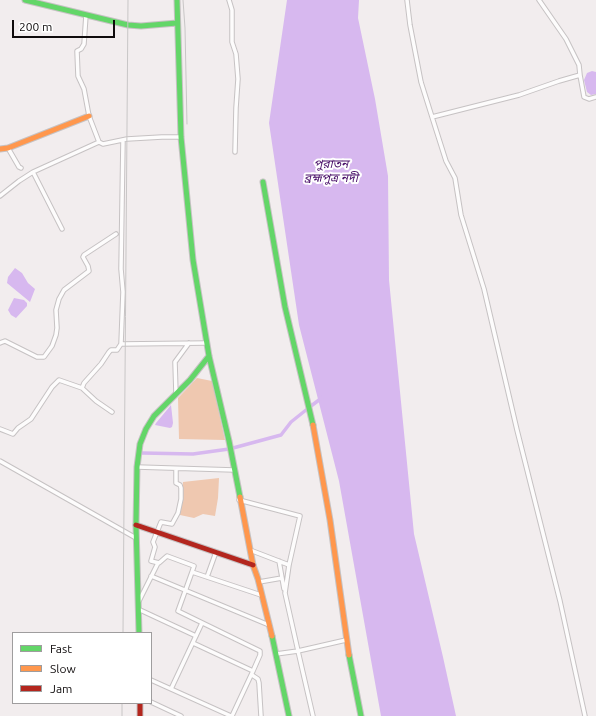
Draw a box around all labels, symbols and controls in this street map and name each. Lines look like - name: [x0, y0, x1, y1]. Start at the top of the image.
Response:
- scale bar: [14, 12, 117, 38]
- text: 200 m: [19, 20, 52, 33]
- water label: পুরাতন ব্রহ্মপুত্র নদী: [304, 157, 358, 185]
- legend: [12, 632, 152, 704]
- text: Fast: [50, 642, 72, 655]
- text: Slow: [50, 662, 76, 675]
- text: Jam: [50, 682, 72, 695]

